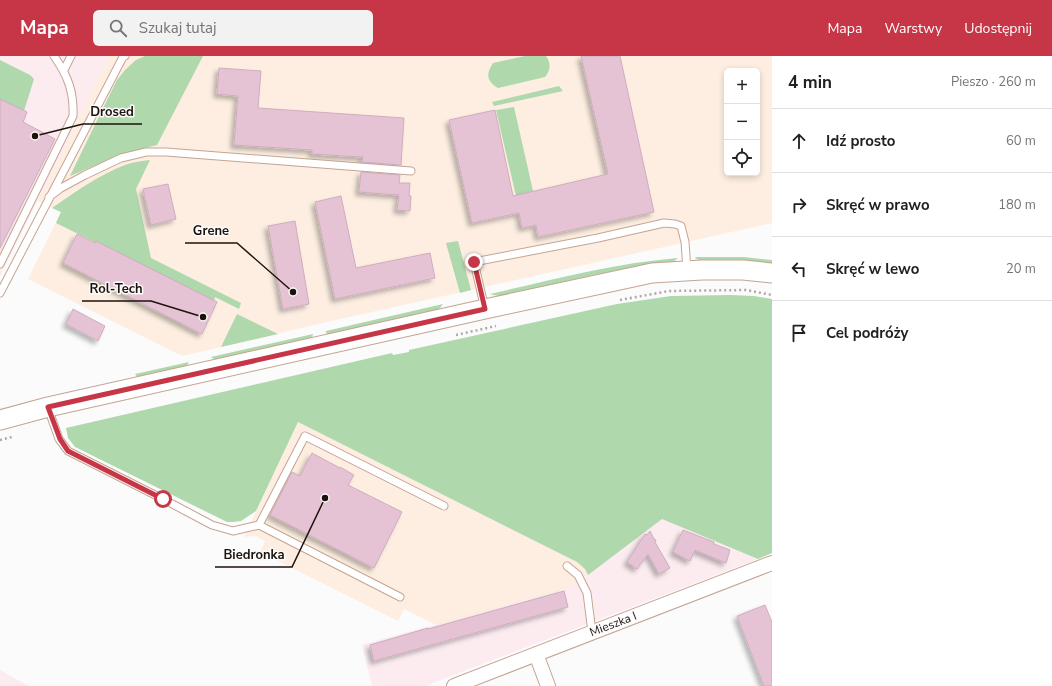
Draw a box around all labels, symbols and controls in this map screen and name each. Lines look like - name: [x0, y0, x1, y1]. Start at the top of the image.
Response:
- search box: [93, 10, 373, 46]
- text: Mapa: [20, 15, 69, 41]
- icon: search: [107, 17, 129, 39]
- text: Szukaj tutaj: [139, 18, 216, 38]
- text: Mapa: [827, 19, 862, 38]
- text: Warstwy: [884, 19, 942, 38]
- text: Udostępnij: [964, 19, 1032, 38]
- map controls: [724, 68, 760, 176]
- button: +: [724, 68, 760, 104]
- text: 4 min: [788, 71, 832, 94]
- text: Pieszo · 260 m: [951, 73, 1036, 91]
- callout: Drosed: [83, 99, 142, 124]
- text: Drosed: [90, 103, 134, 121]
- button: −: [724, 104, 760, 140]
- icon: ahead: [788, 130, 810, 152]
- text: Idź prosto: [826, 131, 895, 151]
- text: 60 m: [1006, 132, 1036, 150]
- button: locate: [724, 140, 760, 176]
- icon: right: [788, 194, 810, 216]
- text: Skręć w prawo: [826, 195, 930, 215]
- text: 180 m: [998, 196, 1036, 214]
- callout: Grene: [185, 218, 237, 243]
- text: Grene: [193, 222, 229, 240]
- route end: [465, 253, 483, 271]
- icon: left: [788, 258, 810, 280]
- text: Skręć w lewo: [826, 259, 919, 279]
- text: 20 m: [1006, 260, 1036, 278]
- callout: Rol-Tech: [82, 276, 151, 301]
- text: Rol-Tech: [89, 280, 143, 298]
- icon: arrive: [788, 322, 810, 344]
- text: Cel podróży: [826, 323, 908, 343]
- route start: [154, 490, 172, 508]
- callout: Biedronka: [215, 542, 292, 567]
- text: Biedronka: [223, 546, 285, 564]
- street label: Mieszka I: [587, 608, 639, 640]

